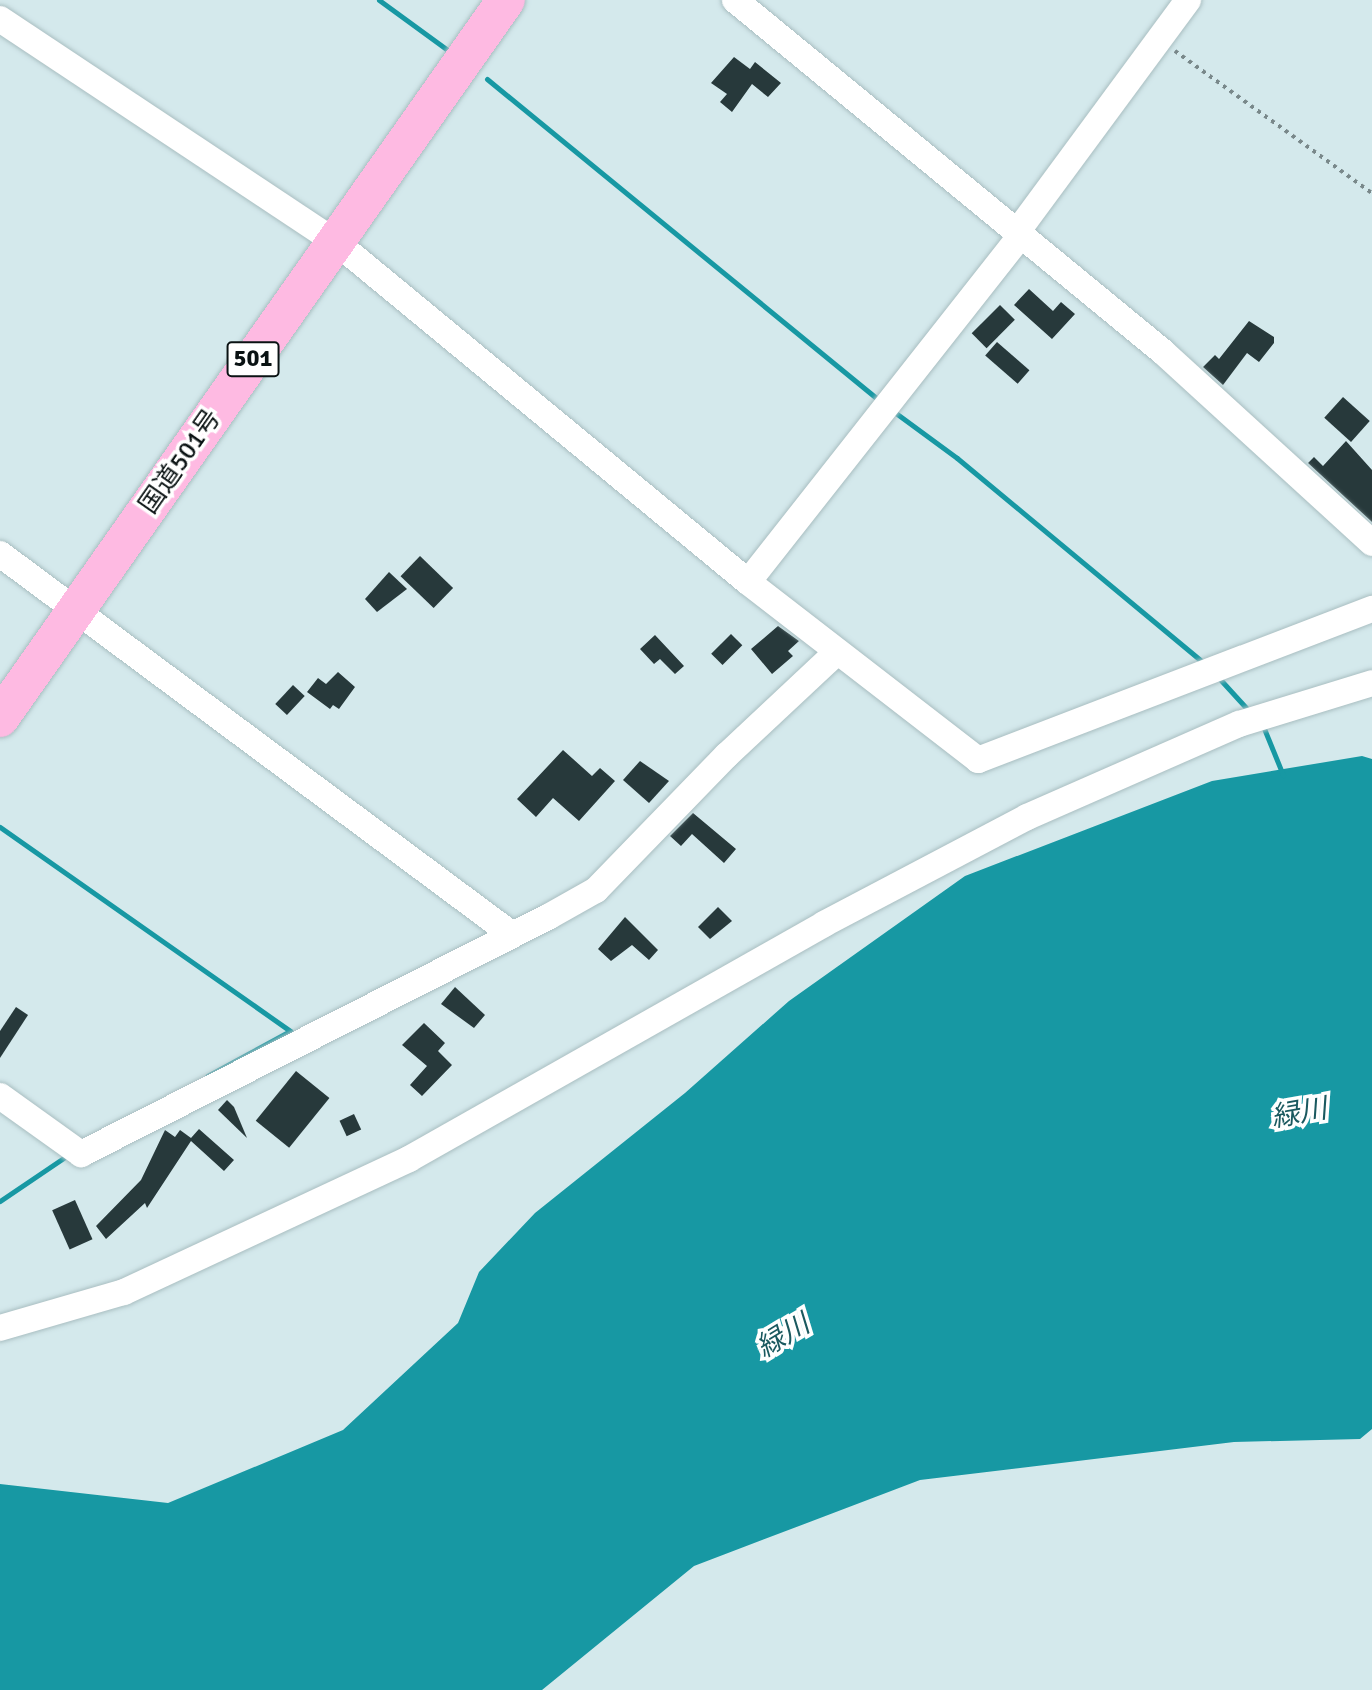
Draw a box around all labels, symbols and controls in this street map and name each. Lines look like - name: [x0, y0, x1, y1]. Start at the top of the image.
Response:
- road number: 501: [225, 338, 281, 380]
- street label: 国道501号: [134, 404, 228, 520]
- water label: 緑川: [1269, 1092, 1329, 1134]
- water label: 緑川: [750, 1307, 816, 1365]

